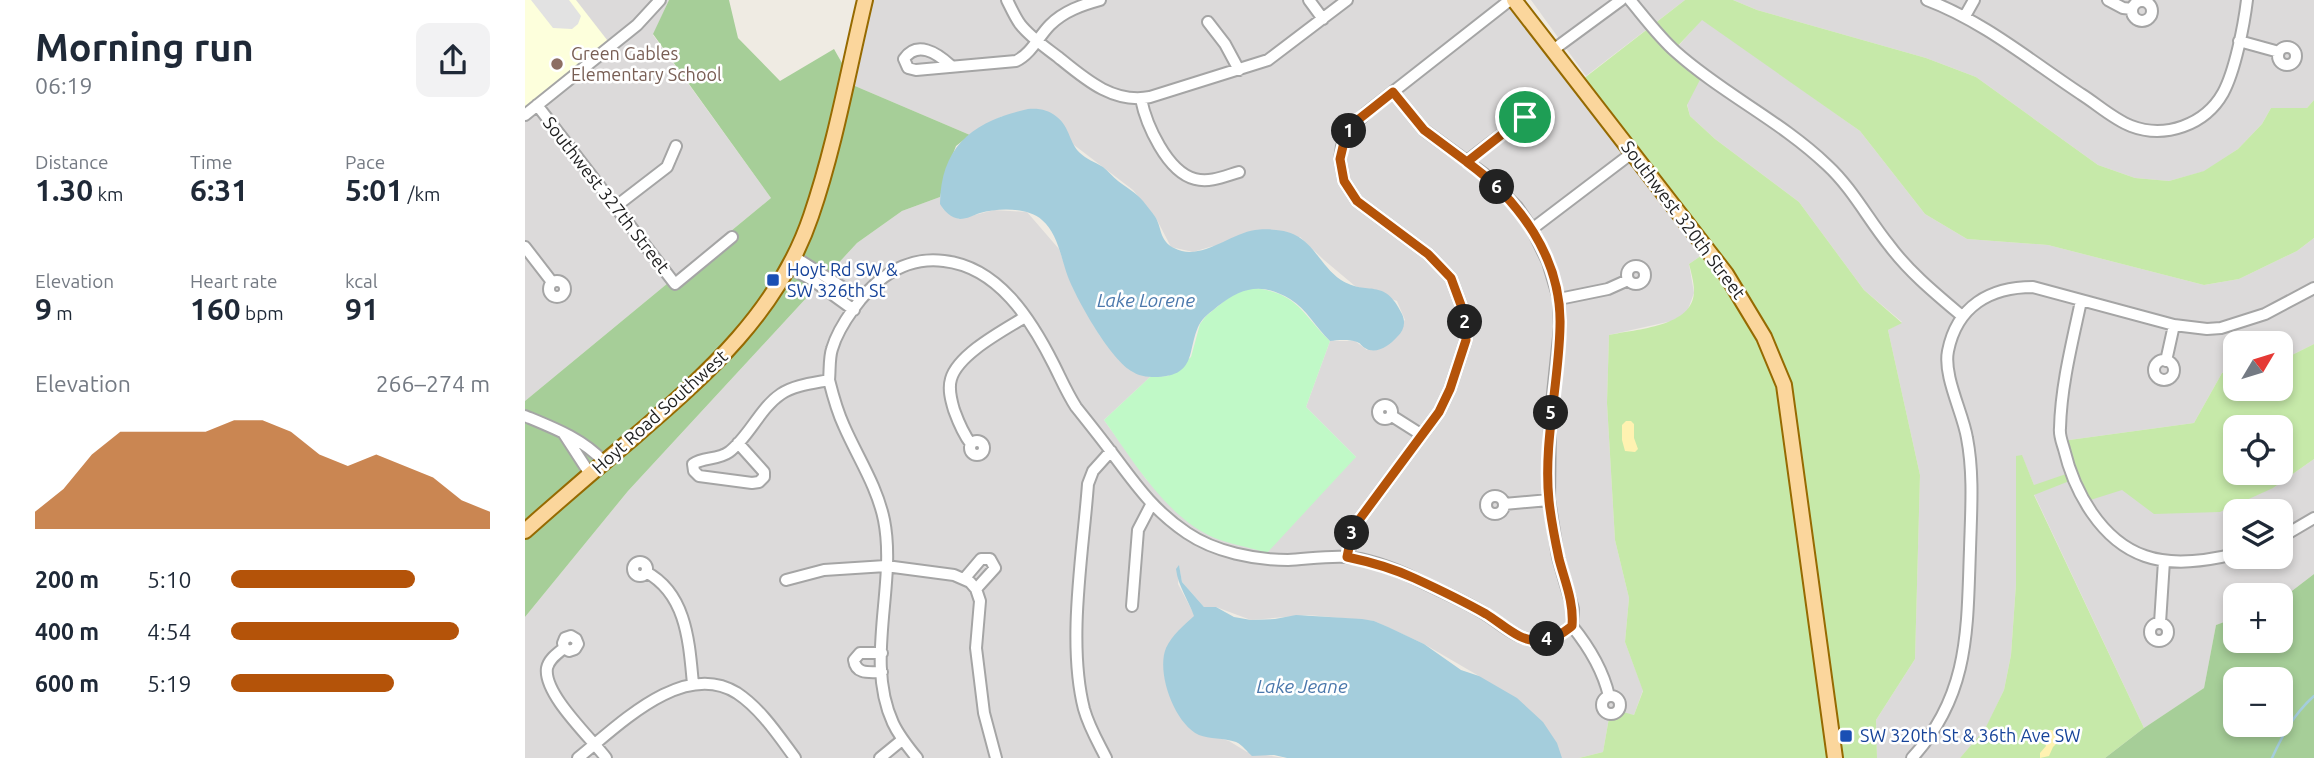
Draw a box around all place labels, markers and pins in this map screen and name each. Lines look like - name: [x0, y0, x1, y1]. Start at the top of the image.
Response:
- place label: Green Gables Elementary School: [571, 43, 722, 84]
- marker: Green Gables Elementary School: [549, 56, 565, 72]
- pin: [1495, 87, 1555, 147]
- pin: 1: [1331, 114, 1367, 148]
- pin: 6: [1479, 170, 1515, 204]
- place label: Hoyt Rd SW & SW 326th St: [787, 259, 898, 300]
- marker: Hoyt Rd SW & SW 326th St: [765, 272, 781, 288]
- pin: 2: [1447, 304, 1483, 340]
- pin: 5: [1534, 396, 1569, 430]
- pin: 3: [1335, 516, 1369, 550]
- pin: 4: [1529, 622, 1565, 656]
- place label: SW 320th St & 36th Ave SW: [1860, 725, 2081, 745]
- marker: SW 320th St & 36th Ave SW: [1838, 728, 1854, 744]

